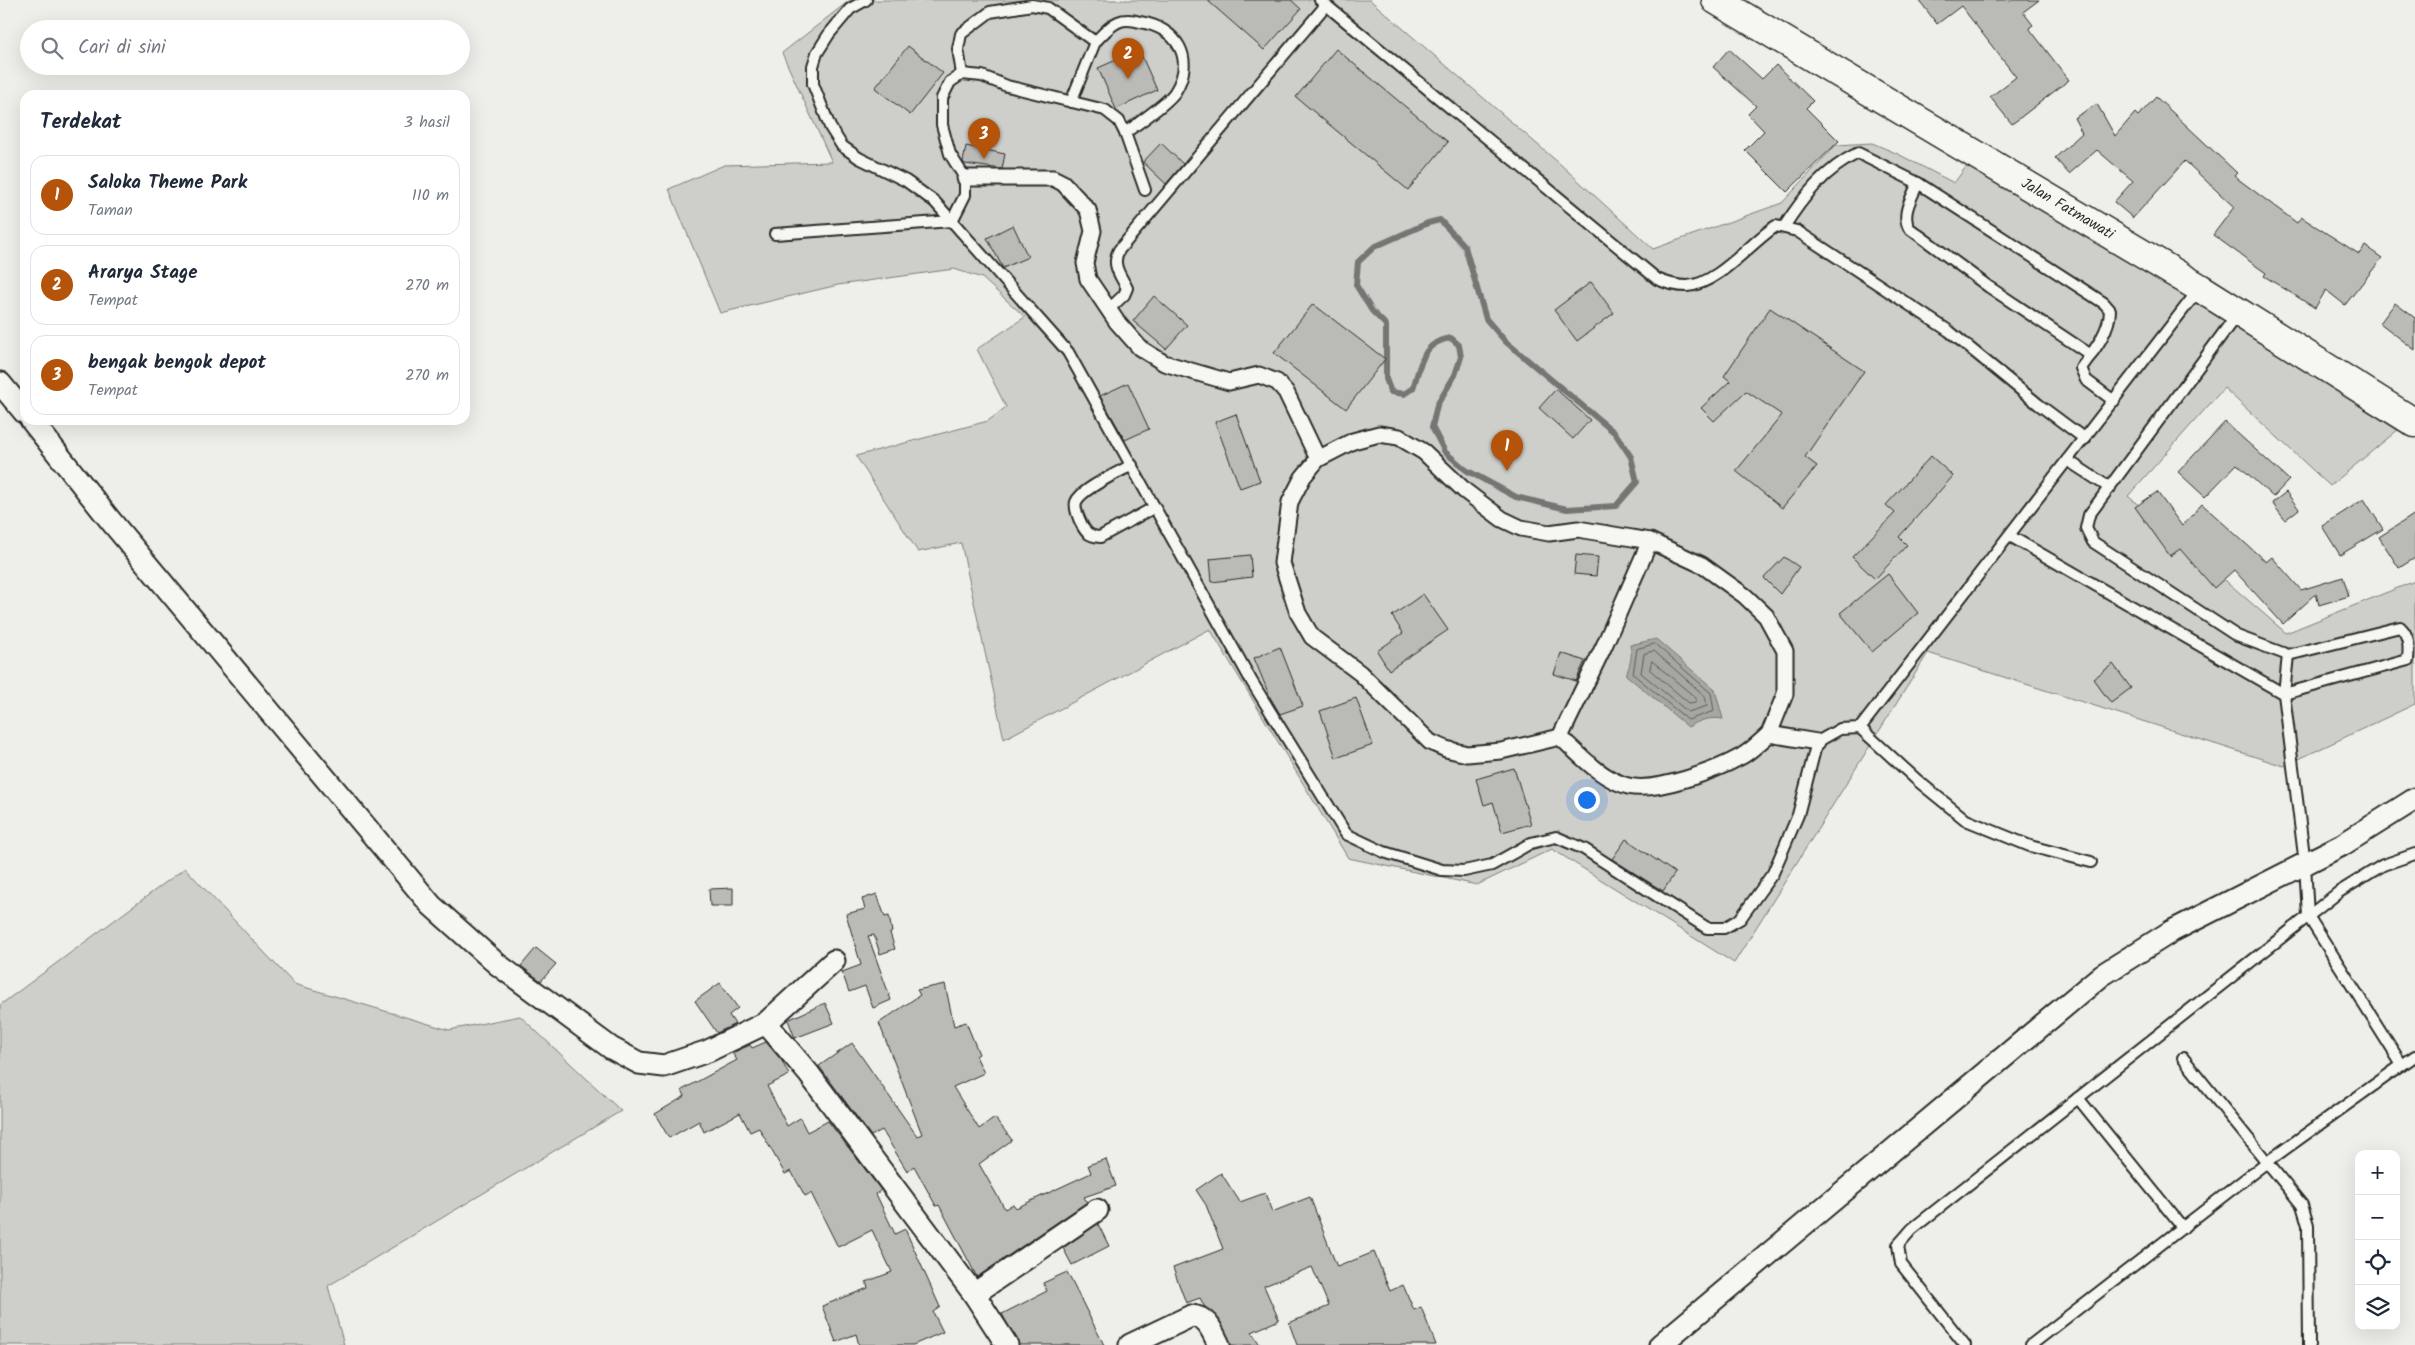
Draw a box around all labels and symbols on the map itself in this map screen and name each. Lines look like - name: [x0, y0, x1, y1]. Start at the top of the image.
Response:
- pin: 2: [1112, 38, 1144, 79]
- pin: 3: [968, 118, 1000, 159]
- street label: Jalan Fatmawati: [2016, 172, 2120, 247]
- pin: 1: [1491, 430, 1523, 471]
- your location: [1574, 787, 1600, 813]

